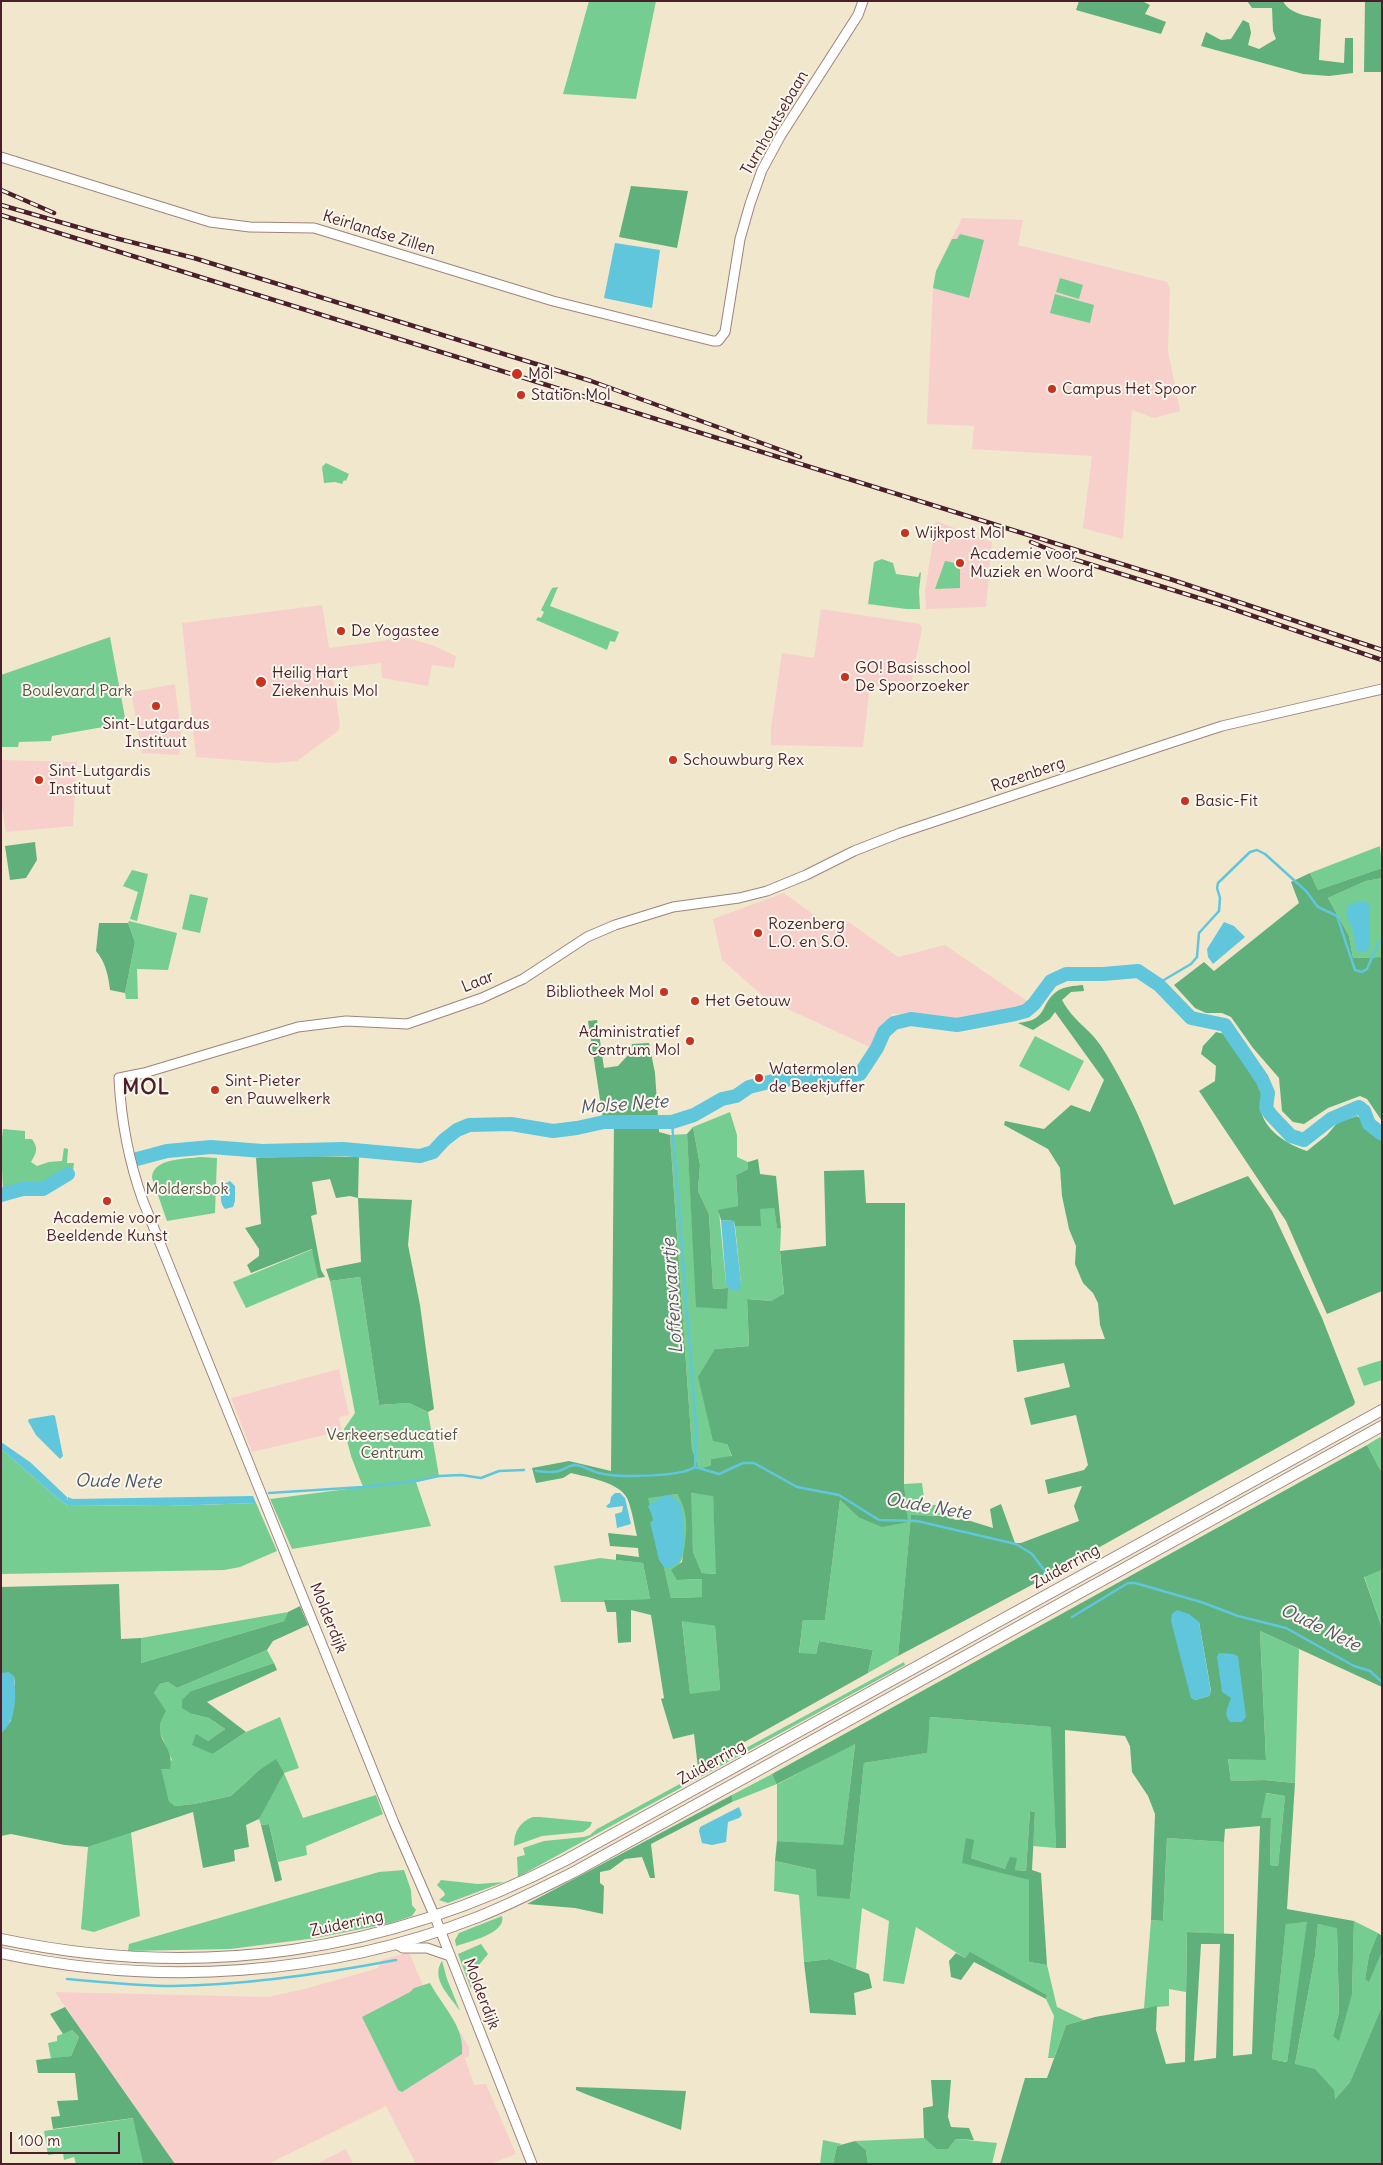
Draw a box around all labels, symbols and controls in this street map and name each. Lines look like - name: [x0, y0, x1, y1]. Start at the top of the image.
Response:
- street label: Turnhoutsebaan: [737, 67, 813, 179]
- street label: Keirlandse Zillen: [320, 207, 438, 259]
- place label: Mol: [528, 364, 553, 384]
- marker: Mol: [510, 367, 524, 381]
- place label: Campus Het Spoor: [1062, 379, 1197, 399]
- marker: Campus Het Spoor: [1046, 383, 1058, 395]
- place label: Station Mol: [531, 385, 611, 405]
- marker: Station Mol: [515, 389, 527, 401]
- place label: Wijkpost Mol: [915, 523, 1005, 543]
- marker: Wijkpost Mol: [899, 527, 911, 539]
- place label: Academie voor Muziek en Woord: [970, 544, 1093, 582]
- marker: Academie voor Muziek en Woord: [954, 557, 966, 569]
- place label: De Yogastee: [351, 621, 439, 641]
- marker: De Yogastee: [335, 625, 347, 637]
- place label: GO! Basisschool De Spoorzoeker: [855, 658, 971, 696]
- place label: Heilig Hart Ziekenhuis Mol: [272, 663, 378, 701]
- marker: GO! Basisschool De Spoorzoeker: [839, 671, 851, 683]
- marker: Heilig Hart Ziekenhuis Mol: [254, 675, 268, 689]
- park label: Boulevard Park: [22, 681, 132, 701]
- marker: Sint-Lutgardus Instituut: [150, 700, 162, 712]
- place label: Sint-Lutgardus Instituut: [102, 714, 210, 752]
- place label: Schouwburg Rex: [683, 750, 804, 770]
- street label: Rozenberg: [989, 753, 1067, 797]
- marker: Schouwburg Rex: [667, 754, 679, 766]
- place label: Sint-Lutgardis Instituut: [49, 761, 150, 799]
- marker: Sint-Lutgardis Instituut: [33, 774, 45, 786]
- place label: Basic-Fit: [1195, 791, 1258, 811]
- marker: Basic-Fit: [1179, 795, 1191, 807]
- place label: Rozenberg L.O. en S.O.: [768, 914, 848, 952]
- marker: Rozenberg L.O. en S.O.: [752, 927, 764, 939]
- street label: Laar: [459, 967, 497, 997]
- place label: Bibliotheek Mol: [546, 982, 654, 1002]
- marker: Bibliotheek Mol: [658, 986, 670, 998]
- place label: Het Getouw: [705, 991, 791, 1011]
- marker: Het Getouw: [689, 995, 701, 1007]
- place label: Administratief Centrum Mol: [579, 1022, 680, 1060]
- marker: Administratief Centrum Mol: [684, 1035, 696, 1047]
- place label: Watermolen de Beekjuffer: [769, 1059, 865, 1097]
- place label: Sint-Pieter en Pauwelkerk: [225, 1071, 330, 1109]
- marker: Watermolen de Beekjuffer: [753, 1072, 765, 1084]
- district label: MOL: [122, 1075, 170, 1101]
- marker: Sint-Pieter en Pauwelkerk: [209, 1084, 221, 1096]
- water label: Molse Nete: [579, 1091, 669, 1119]
- park label: Moldersbok: [145, 1179, 229, 1199]
- marker: Academie voor Beeldende Kunst: [101, 1195, 113, 1207]
- place label: Academie voor Beeldende Kunst: [46, 1208, 168, 1246]
- water label: Loffensvaartje: [658, 1238, 688, 1354]
- park label: Verkeerseducatief Centrum: [327, 1425, 457, 1463]
- water label: Oude Nete: [75, 1470, 161, 1494]
- water label: Oude Nete: [884, 1489, 972, 1525]
- street label: Zuiderring: [1029, 1541, 1103, 1593]
- street label: Molderdijk: [305, 1580, 351, 1656]
- water label: Oude Nete: [1276, 1599, 1364, 1657]
- street label: Zuiderring: [675, 1737, 749, 1789]
- street label: Zuiderring: [309, 1907, 385, 1941]
- street label: Molderdijk: [459, 1956, 503, 2032]
- scale bar: [12, 2122, 122, 2154]
- text: 100 m: [18, 2131, 60, 2150]

